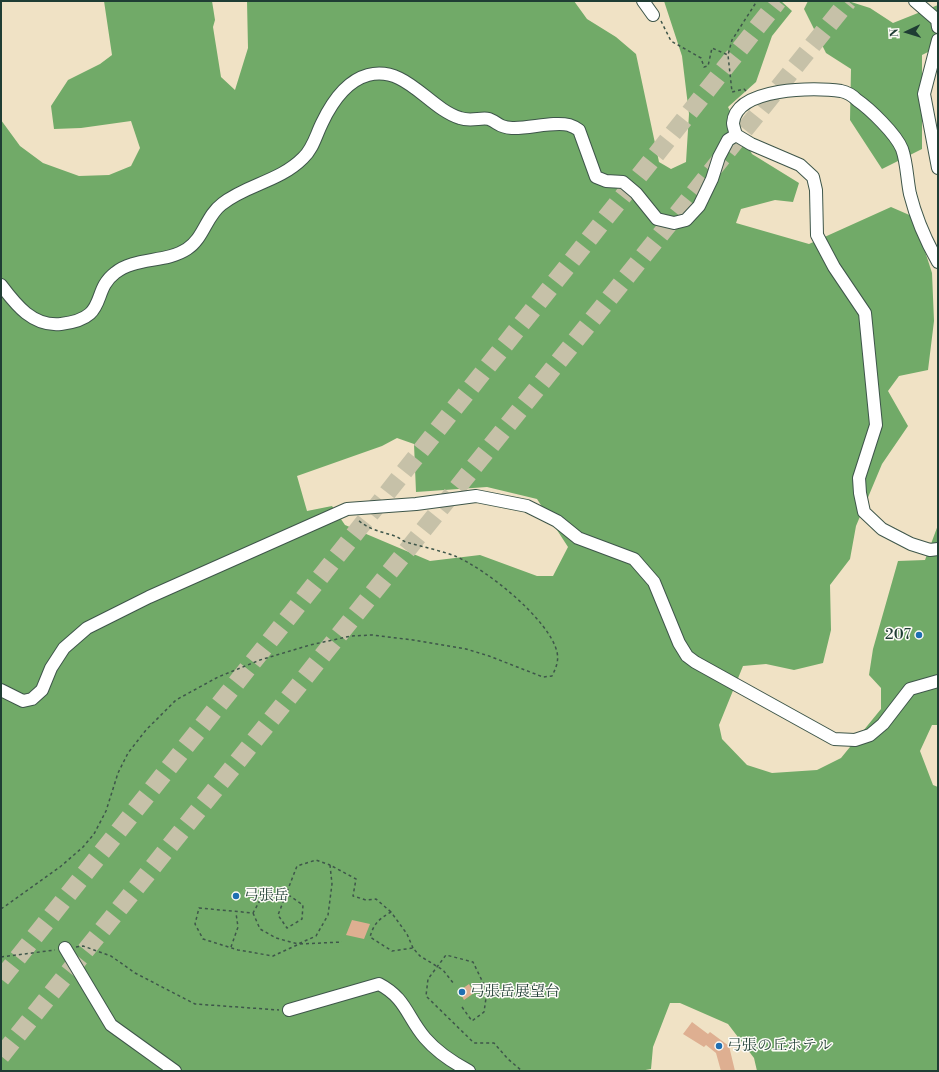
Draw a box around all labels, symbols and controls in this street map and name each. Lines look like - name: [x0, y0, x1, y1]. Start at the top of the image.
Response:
- north arrow: [887, 12, 927, 52]
- text: N: [888, 28, 902, 38]
- place label: 207: [885, 626, 911, 644]
- marker: 207: [914, 630, 924, 640]
- place label: 弓張岳: [244, 887, 289, 905]
- marker: 弓張岳: [231, 891, 241, 901]
- place label: 弓張岳展望台: [470, 983, 560, 1001]
- marker: 弓張岳展望台: [457, 987, 467, 997]
- place label: 弓張の丘ホテル: [727, 1037, 832, 1055]
- marker: 弓張の丘ホテル: [714, 1041, 724, 1051]

